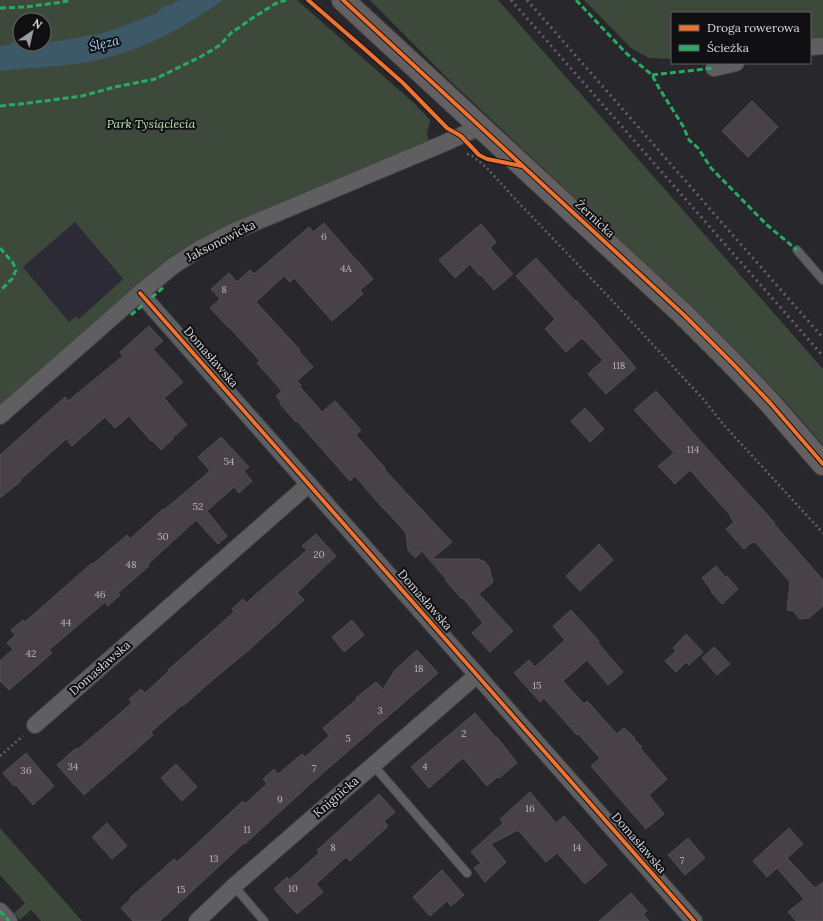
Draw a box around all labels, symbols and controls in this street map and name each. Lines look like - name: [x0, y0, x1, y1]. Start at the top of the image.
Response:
- north arrow: [12, 12, 52, 52]
- legend: [671, 12, 811, 64]
- text: N: [30, 16, 45, 32]
- text: Droga rowerowa: [707, 20, 800, 35]
- water label: Ślęza: [87, 31, 122, 55]
- text: Ścieżka: [707, 40, 749, 55]
- park label: Park Tysiąclecia: [107, 116, 196, 131]
- street label: Żernicka: [572, 197, 618, 241]
- street label: Jaksonowicka: [183, 217, 258, 265]
- house number: 6: [321, 230, 327, 243]
- house number: 4A: [340, 262, 353, 275]
- house number: 8: [221, 283, 227, 296]
- street label: Domasławska: [181, 323, 242, 390]
- house number: 118: [613, 359, 626, 372]
- house number: 114: [687, 443, 700, 456]
- house number: 54: [224, 455, 235, 468]
- house number: 52: [193, 500, 203, 513]
- house number: 50: [157, 530, 169, 543]
- house number: 20: [313, 548, 325, 561]
- house number: 48: [125, 558, 137, 571]
- street label: Domasławska: [395, 566, 456, 633]
- house number: 46: [94, 588, 106, 601]
- house number: 44: [61, 616, 72, 629]
- street label: Domasławska: [66, 637, 133, 698]
- house number: 42: [26, 647, 36, 660]
- house number: 18: [414, 662, 424, 675]
- house number: 15: [532, 679, 542, 692]
- house number: 3: [377, 704, 383, 717]
- house number: 2: [461, 727, 467, 740]
- house number: 5: [345, 732, 351, 745]
- house number: 34: [68, 760, 79, 773]
- house number: 4: [422, 760, 428, 773]
- house number: 7: [312, 762, 317, 775]
- house number: 36: [20, 764, 32, 777]
- street label: Knignicka: [310, 773, 361, 820]
- house number: 9: [277, 793, 283, 806]
- house number: 16: [525, 802, 535, 815]
- street label: Domasławska: [609, 809, 670, 876]
- house number: 11: [243, 823, 251, 836]
- house number: 8: [330, 841, 336, 854]
- house number: 14: [572, 841, 582, 854]
- house number: 13: [209, 852, 219, 865]
- house number: 7: [680, 854, 685, 867]
- house number: 10: [288, 882, 298, 895]
- house number: 15: [176, 883, 186, 896]

